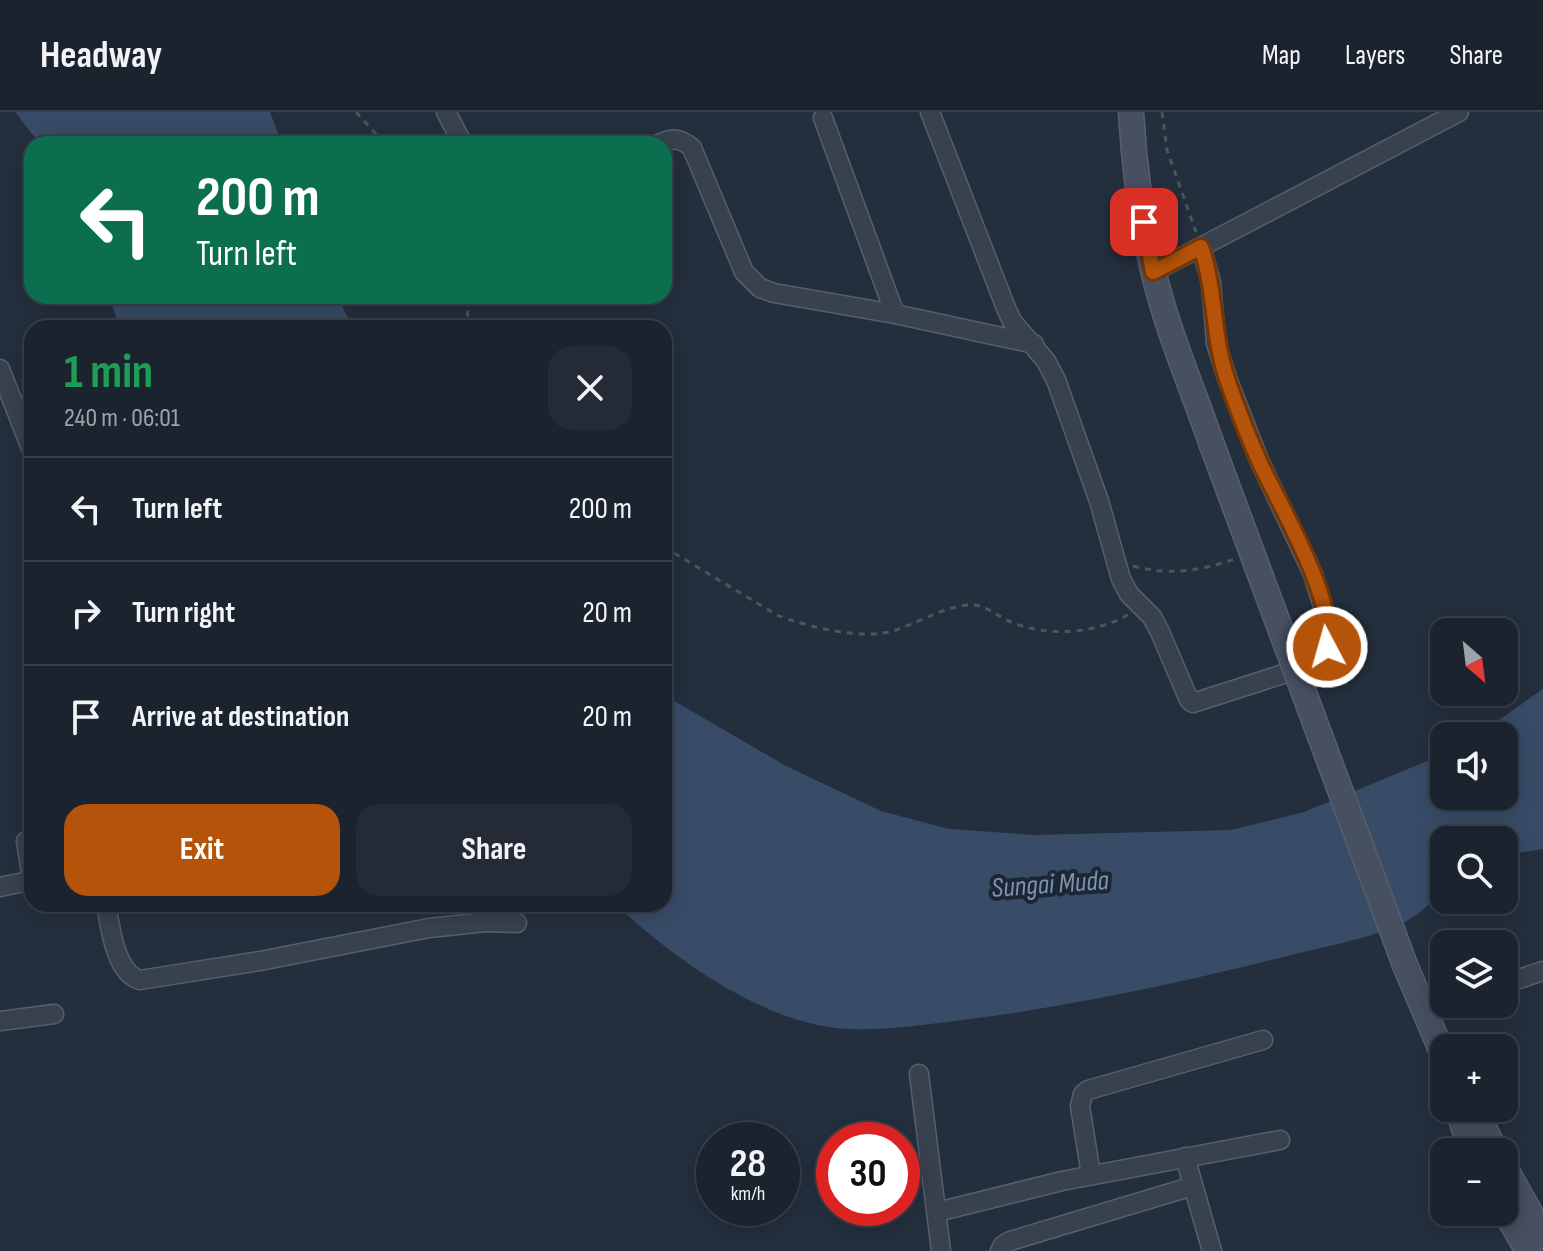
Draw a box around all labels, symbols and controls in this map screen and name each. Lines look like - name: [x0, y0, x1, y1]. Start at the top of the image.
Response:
- text: Headway: [40, 33, 162, 78]
- text: Map: [1262, 39, 1301, 72]
- text: Layers: [1345, 39, 1405, 72]
- text: Share: [1449, 39, 1503, 72]
- text: 200 m: [196, 165, 320, 232]
- icon: left: [64, 168, 168, 272]
- pin: [1110, 188, 1178, 256]
- icon: arrive: [1122, 200, 1166, 244]
- text: Turn left: [196, 233, 297, 276]
- text: 1 min: [64, 344, 153, 401]
- button: close: [548, 346, 632, 430]
- text: 240 m · 06:01: [64, 403, 180, 434]
- icon: left: [64, 487, 108, 531]
- text: Turn left: [132, 491, 222, 527]
- text: 200 m: [569, 491, 632, 527]
- icon: right: [64, 591, 108, 635]
- text: Turn right: [132, 595, 235, 631]
- text: 20 m: [582, 595, 632, 631]
- position arrow: [1285, 605, 1369, 689]
- north arrow: [1430, 618, 1518, 706]
- map controls: [1430, 618, 1518, 1226]
- icon: arrive: [64, 695, 108, 739]
- text: Arrive at destination: [132, 699, 349, 735]
- text: 20 m: [582, 699, 632, 735]
- button: sound: [1430, 722, 1518, 810]
- button: Exit: [64, 804, 340, 896]
- button: Share: [356, 804, 632, 896]
- button: search: [1430, 826, 1518, 914]
- water label: Sungai Muda: [990, 864, 1111, 905]
- button: layers: [1430, 930, 1518, 1018]
- button: +: [1430, 1034, 1518, 1122]
- speed limit sign: 30: [816, 1122, 920, 1226]
- button: −: [1430, 1138, 1518, 1226]
- text: 28: [730, 1140, 766, 1188]
- text: km/h: [731, 1182, 765, 1206]

